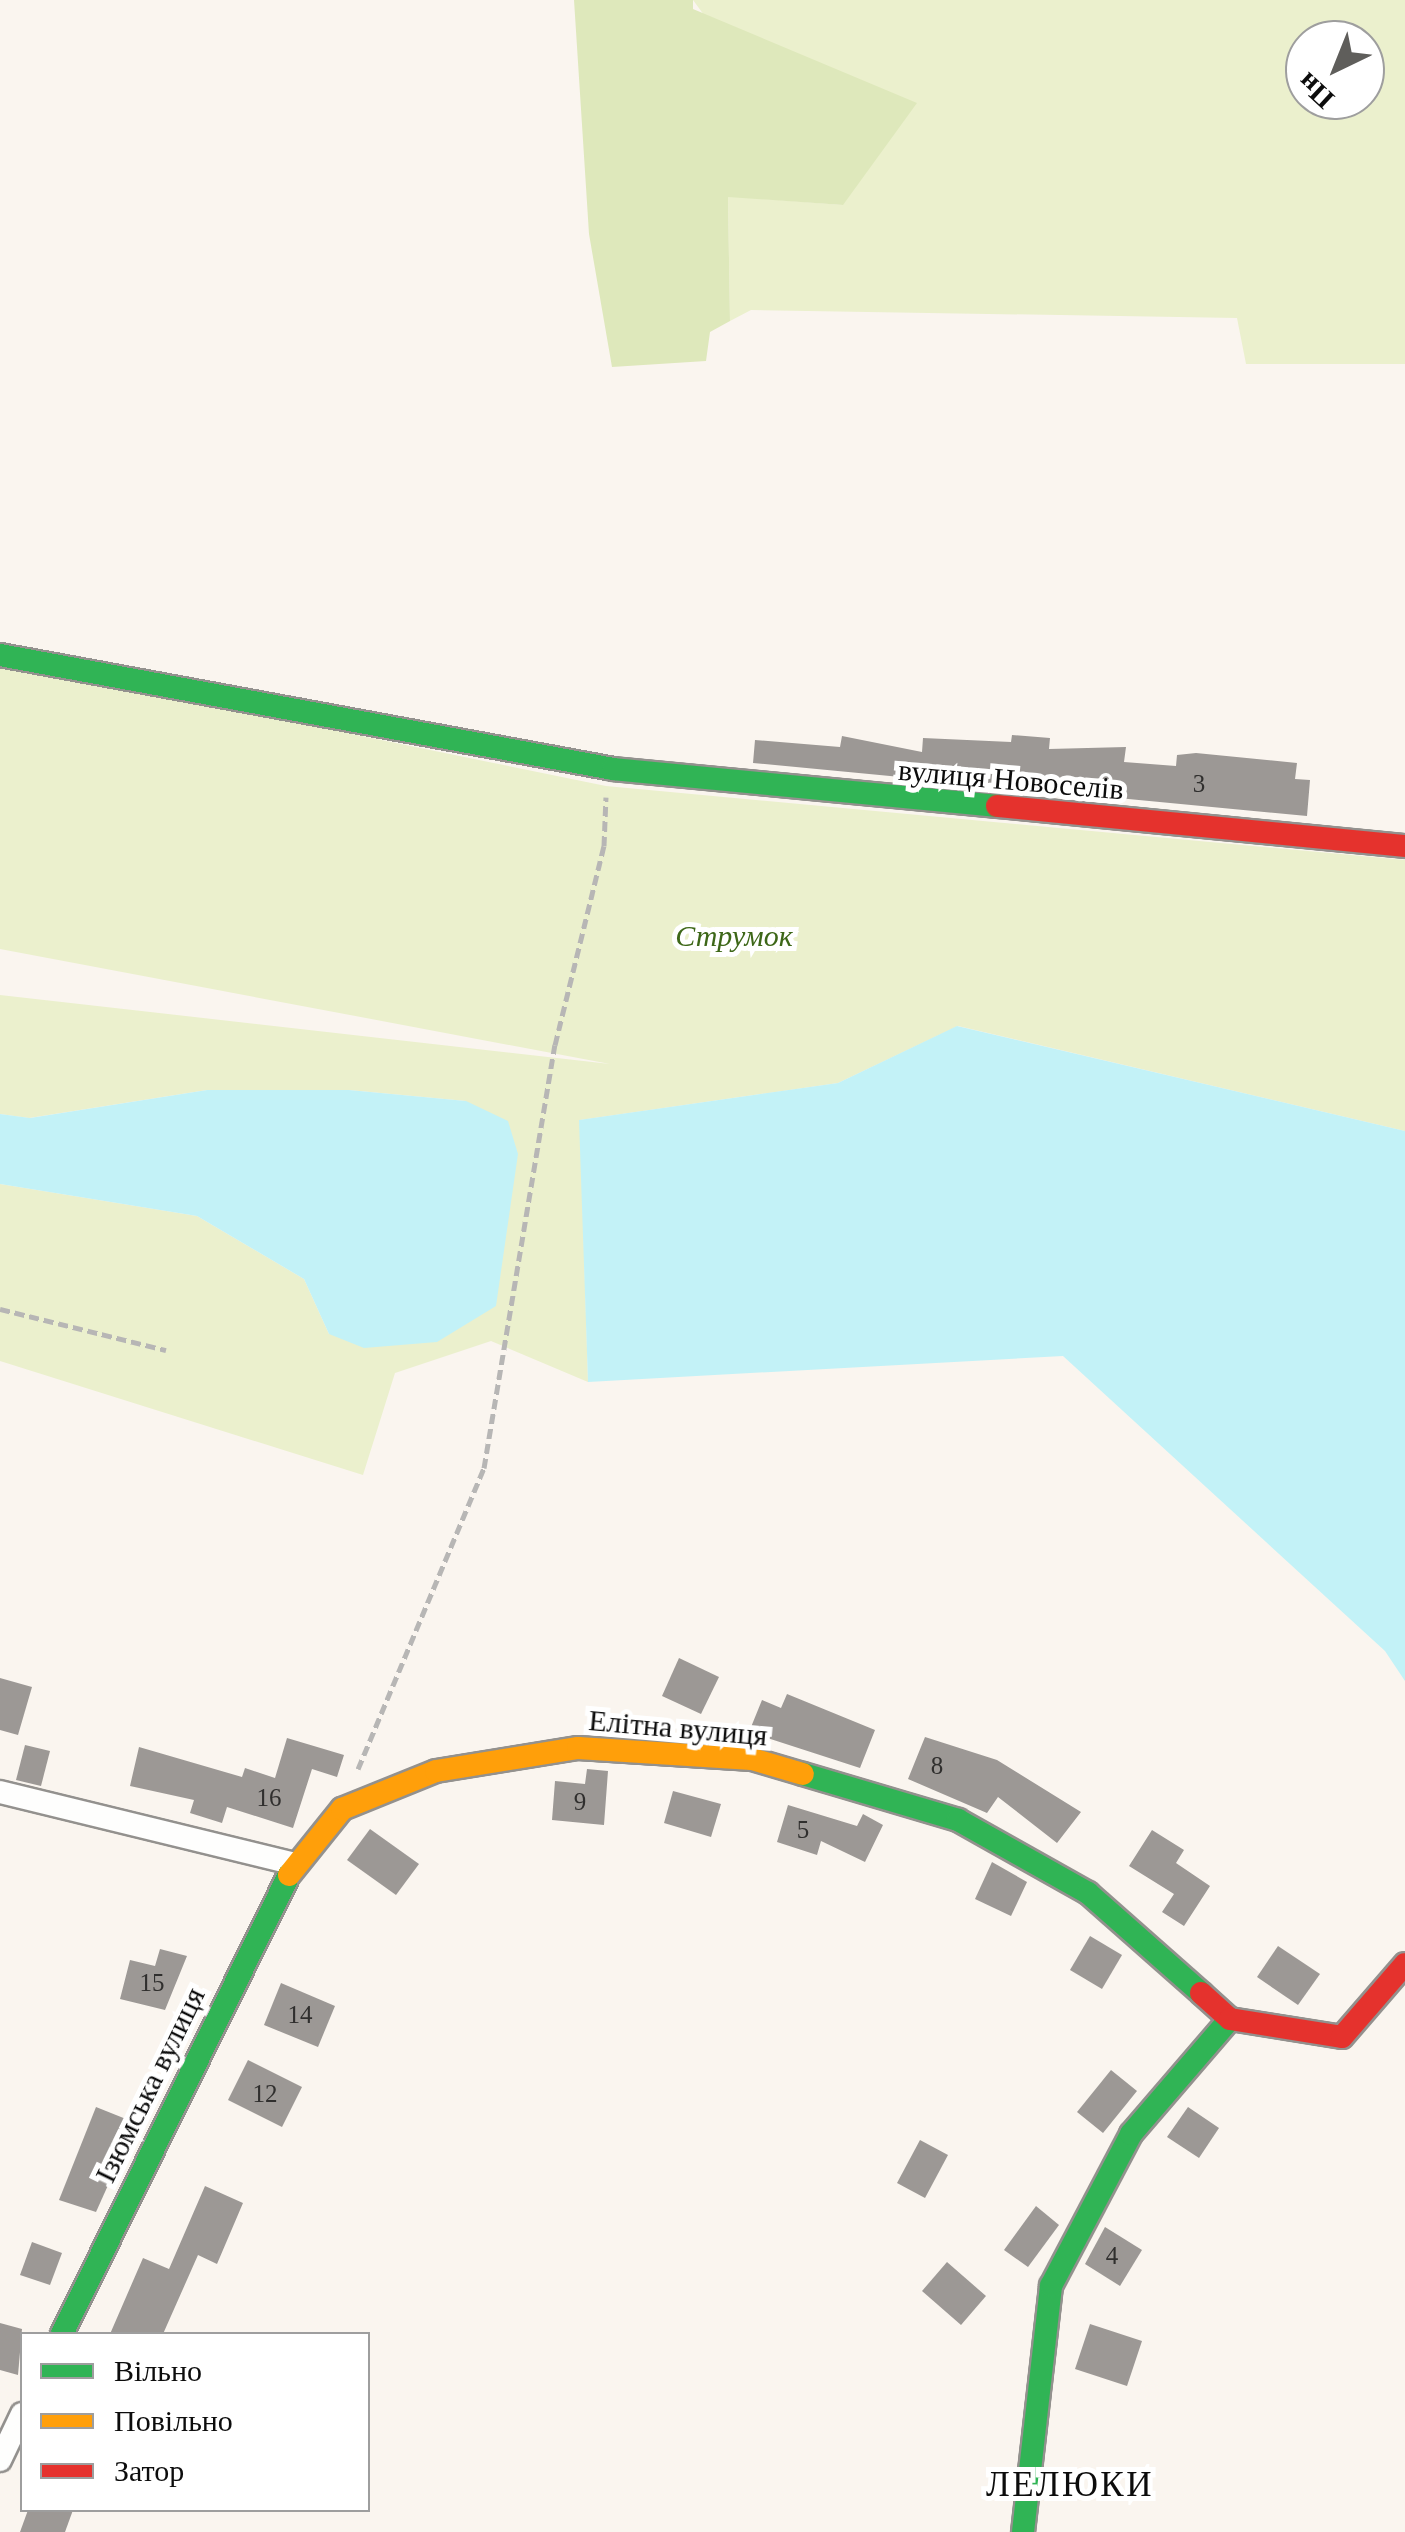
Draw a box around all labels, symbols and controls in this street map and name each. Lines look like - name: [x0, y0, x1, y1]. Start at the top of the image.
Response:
- north arrow: [1285, 20, 1385, 120]
- text: Пн: [1291, 67, 1340, 115]
- street label: вулиця Новоселів: [897, 752, 1125, 808]
- house number: 3: [1193, 769, 1205, 799]
- park label: Струмок: [675, 918, 793, 954]
- street label: Елітна вулиця: [587, 1702, 769, 1754]
- house number: 8: [931, 1751, 943, 1781]
- house number: 16: [256, 1783, 282, 1813]
- house number: 9: [574, 1787, 586, 1817]
- house number: 5: [797, 1815, 809, 1845]
- house number: 15: [140, 1968, 164, 1998]
- street label: Ізюмська вулиця: [87, 1982, 213, 2188]
- house number: 14: [288, 2000, 312, 2030]
- house number: 12: [252, 2079, 278, 2109]
- house number: 4: [1106, 2241, 1118, 2271]
- legend: [20, 2332, 370, 2512]
- text: Вільно: [114, 2354, 202, 2387]
- text: Повільно: [114, 2404, 233, 2437]
- text: Затор: [114, 2454, 184, 2487]
- district label: ЛЕЛЮКИ: [986, 2464, 1154, 2506]

